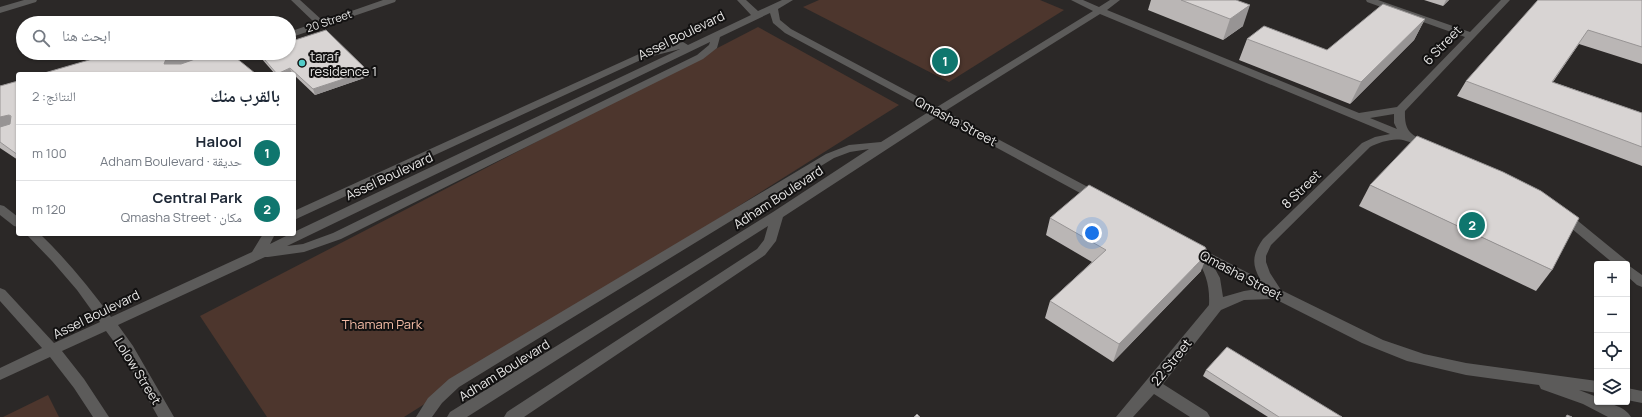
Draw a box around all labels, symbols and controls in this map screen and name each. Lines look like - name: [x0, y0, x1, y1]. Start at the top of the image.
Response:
- street label: 20 Street: [304, 6, 354, 35]
- street label: Assel Boulevard: [635, 6, 727, 64]
- search box: [16, 16, 296, 60]
- street label: 6 Street: [1419, 21, 1465, 69]
- text: ابحث هنا: [62, 25, 111, 46]
- icon: search: [30, 27, 52, 49]
- pin: 1: [932, 46, 958, 76]
- place label: taraf residence 1: [310, 47, 377, 80]
- marker: taraf residence 1: [297, 58, 307, 68]
- text: بالقرب منك: [210, 84, 280, 107]
- text: النتائج: 2: [32, 87, 76, 105]
- street label: Qmasha Street: [912, 92, 1000, 150]
- text: Halool: [196, 131, 242, 152]
- text: 100 m: [32, 144, 67, 162]
- text: 1: [264, 144, 270, 162]
- street label: Assel Boulevard: [342, 148, 436, 204]
- text: حديقة · Adham Boulevard: [100, 152, 242, 170]
- street label: Adham Boulevard: [730, 161, 826, 233]
- street label: 8 Street: [1277, 166, 1325, 212]
- text: Central Park: [153, 187, 242, 208]
- text: 120 m: [32, 200, 66, 218]
- text: 2: [263, 200, 271, 218]
- text: مكان · Qmasha Street: [121, 208, 242, 226]
- pin: 2: [1459, 210, 1485, 240]
- your location: [1082, 223, 1102, 243]
- street label: Qmasha Street: [1197, 246, 1285, 304]
- map controls: [1594, 261, 1630, 405]
- button: +: [1594, 261, 1630, 297]
- street label: Assel Boulevard: [50, 285, 142, 343]
- button: −: [1594, 297, 1630, 333]
- park label: Thamam Park: [342, 315, 423, 333]
- button: locate: [1594, 333, 1630, 369]
- street label: Lolow Street: [110, 334, 166, 408]
- street label: Adham Boulevard: [455, 335, 553, 405]
- street label: 22 Street: [1147, 335, 1195, 389]
- button: layers: [1594, 369, 1630, 405]

